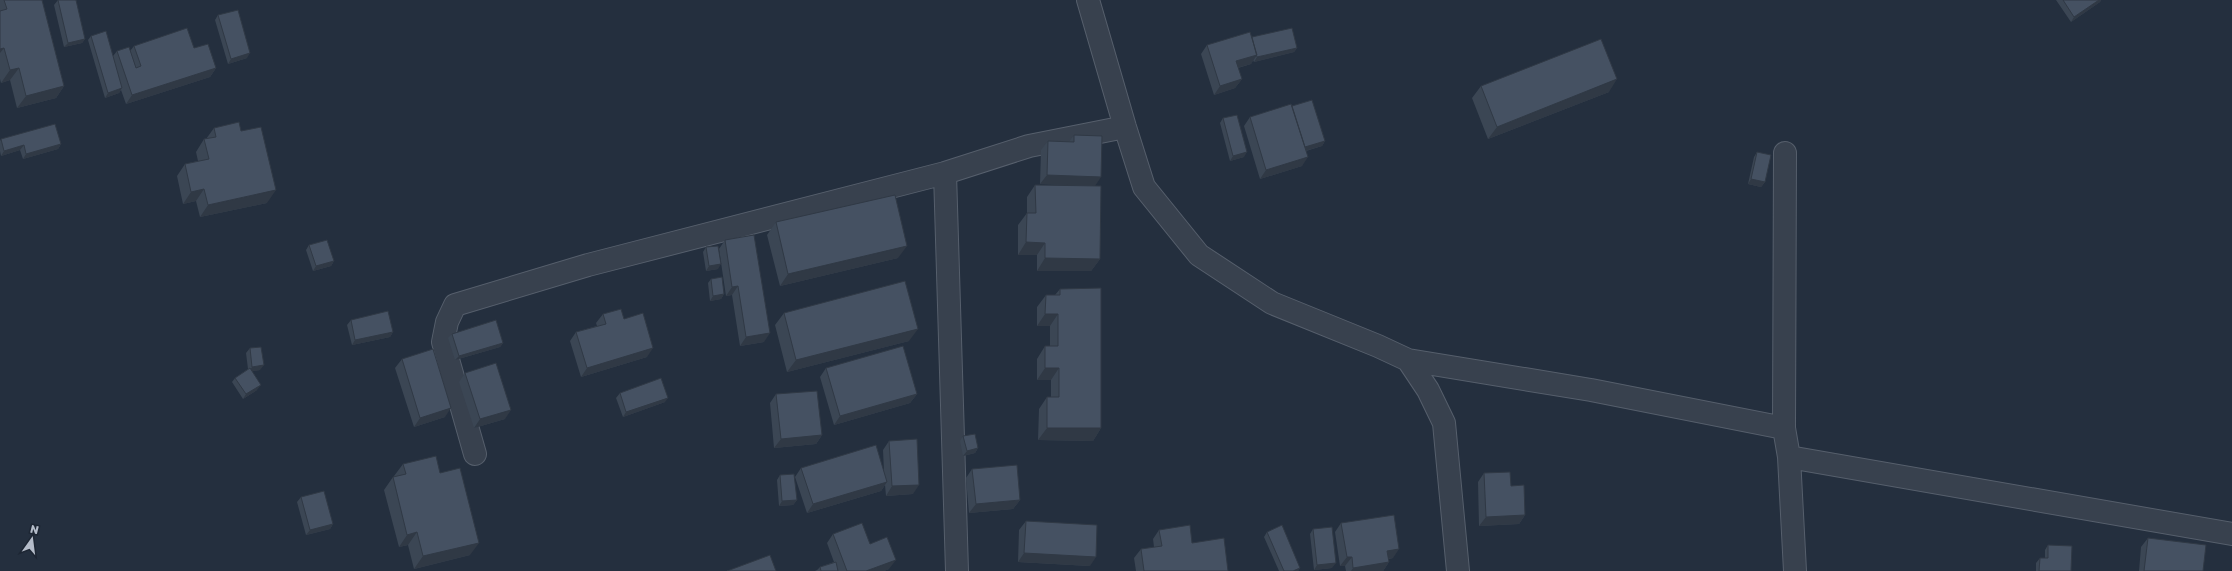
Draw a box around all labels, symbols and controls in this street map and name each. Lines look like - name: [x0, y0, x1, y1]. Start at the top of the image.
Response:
- north arrow: [12, 519, 52, 559]
- text: N: [29, 521, 40, 536]

